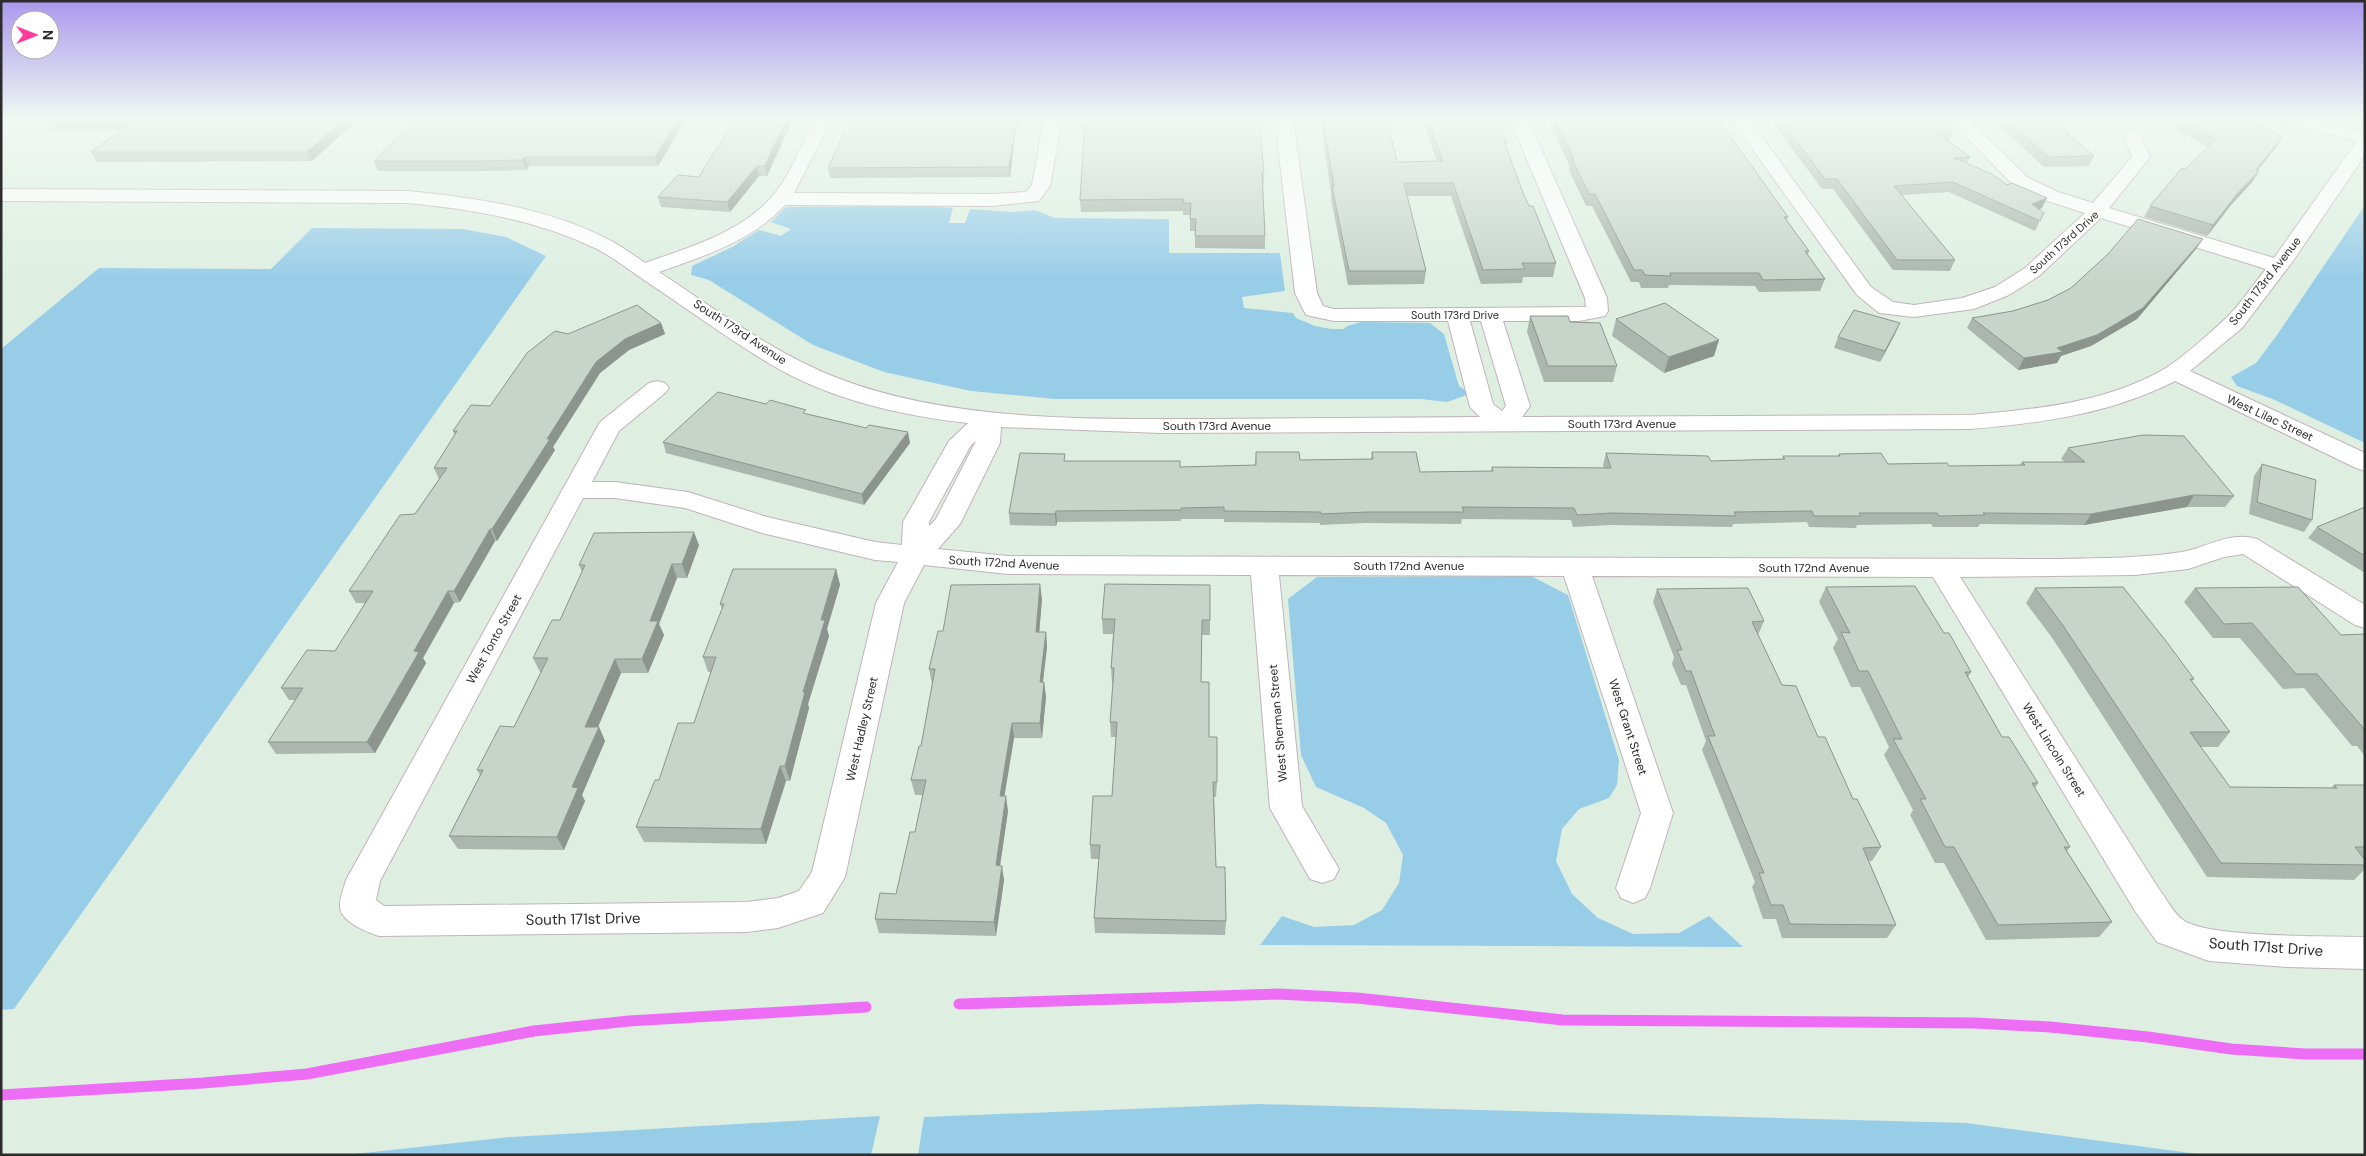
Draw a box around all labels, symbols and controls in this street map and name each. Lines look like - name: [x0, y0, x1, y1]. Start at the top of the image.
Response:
- north arrow: [10, 10, 60, 60]
- text: N: [39, 30, 57, 40]
- street label: South 173rd Drive: [2027, 207, 2101, 277]
- street label: South 173rd Avenue: [2225, 233, 2305, 329]
- street label: South 173rd Avenue: [690, 296, 790, 368]
- street label: South 173rd Drive: [1411, 308, 1499, 322]
- street label: West Lilac Street: [2224, 391, 2316, 445]
- street label: South 173rd Avenue: [1568, 416, 1676, 432]
- street label: South 173rd Avenue: [1163, 418, 1271, 434]
- street label: South 172nd Avenue: [948, 552, 1060, 574]
- street label: South 172nd Avenue: [1354, 558, 1465, 574]
- street label: South 172nd Avenue: [1759, 560, 1870, 576]
- street label: West Tonto Street: [463, 591, 525, 687]
- street label: West Sherman Street: [1265, 663, 1291, 782]
- street label: West Hadley Street: [842, 675, 882, 783]
- street label: West Grant Street: [1605, 677, 1651, 777]
- street label: West Lincoln Street: [2019, 700, 2090, 800]
- street label: South 171st Drive: [525, 908, 641, 930]
- street label: South 171st Drive: [2208, 933, 2324, 961]

